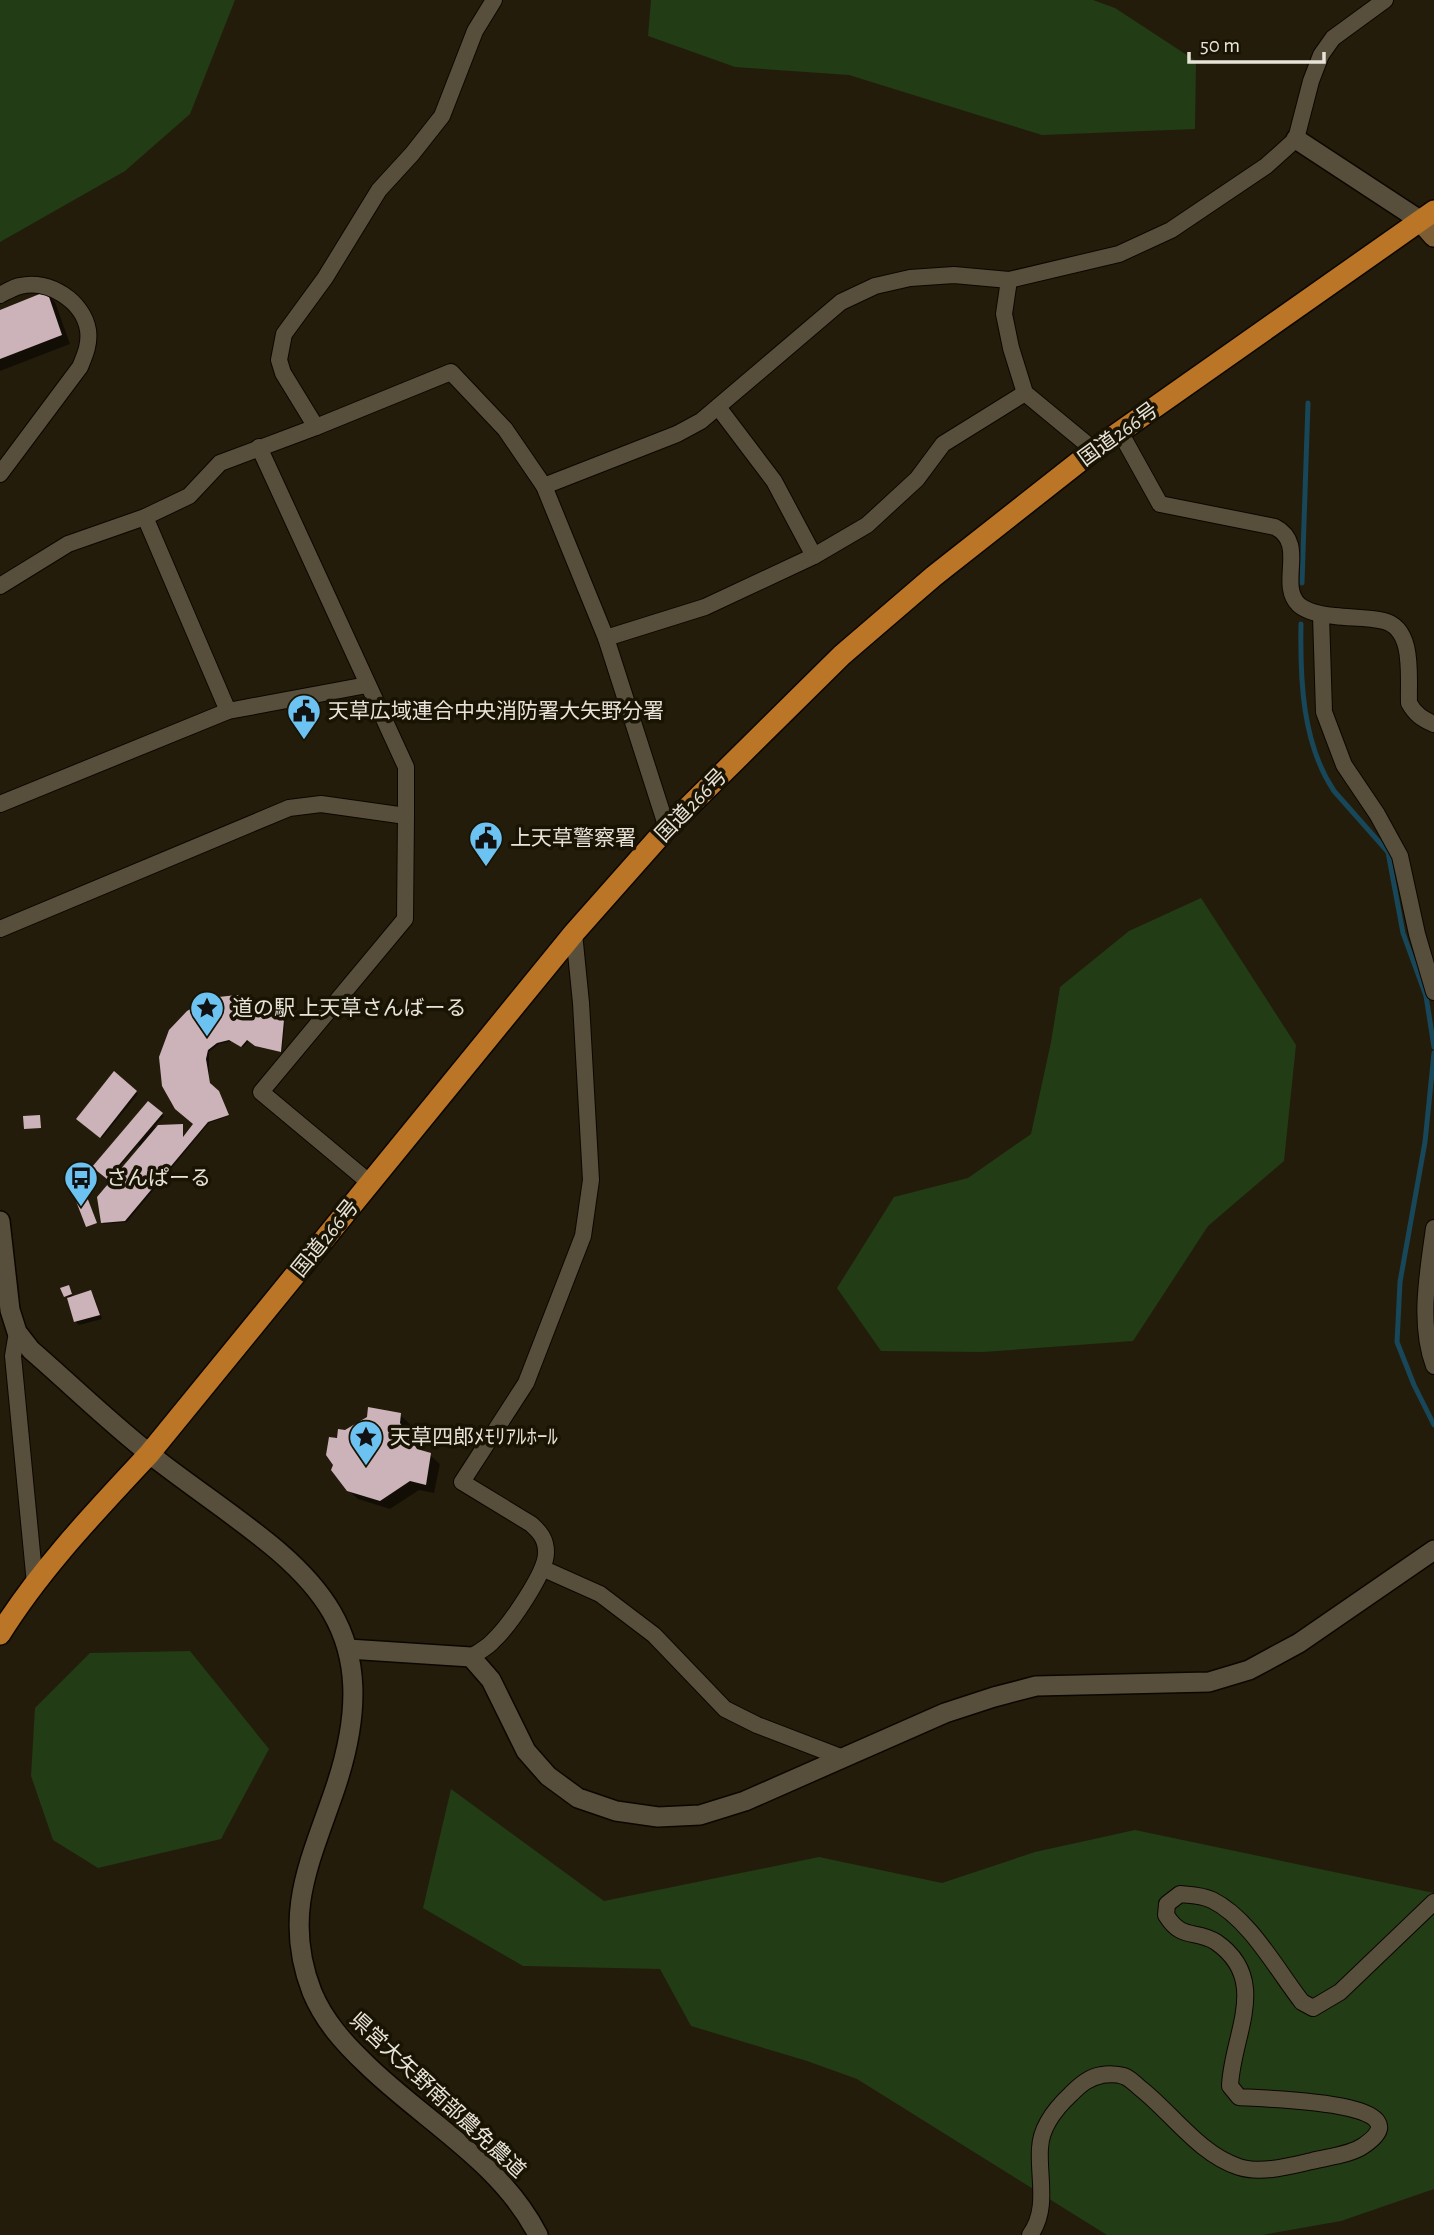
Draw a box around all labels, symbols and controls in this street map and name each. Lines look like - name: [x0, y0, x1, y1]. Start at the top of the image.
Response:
- scale bar: [1189, 21, 1324, 65]
- text: 50 m: [1200, 35, 1240, 56]
- street label: 国道266号: [1074, 398, 1162, 470]
- public building icon: 天草広域連合中央消防署大矢野分署: [285, 692, 323, 741]
- place label: 天草広域連合中央消防署大矢野分署: [328, 700, 664, 722]
- street label: 国道266号: [651, 764, 731, 846]
- public building icon: 上天草警察署: [467, 819, 505, 868]
- place label: 上天草警察署: [510, 827, 636, 849]
- place icon: 道の駅 上天草さんばーる: [188, 989, 226, 1038]
- place label: 道の駅 上天草さんばーる: [232, 997, 466, 1019]
- bus stop icon: さんぱーる: [62, 1159, 100, 1208]
- place label: さんぱーる: [106, 1167, 211, 1189]
- street label: 国道266号: [287, 1195, 363, 1281]
- place icon: 天草四郎ﾒﾓﾘｱﾙﾎｰﾙ: [347, 1418, 385, 1467]
- place label: 天草四郎ﾒﾓﾘｱﾙﾎｰﾙ: [390, 1426, 558, 1448]
- street label: 県営大矢野南部農免農道: [346, 2008, 530, 2182]

